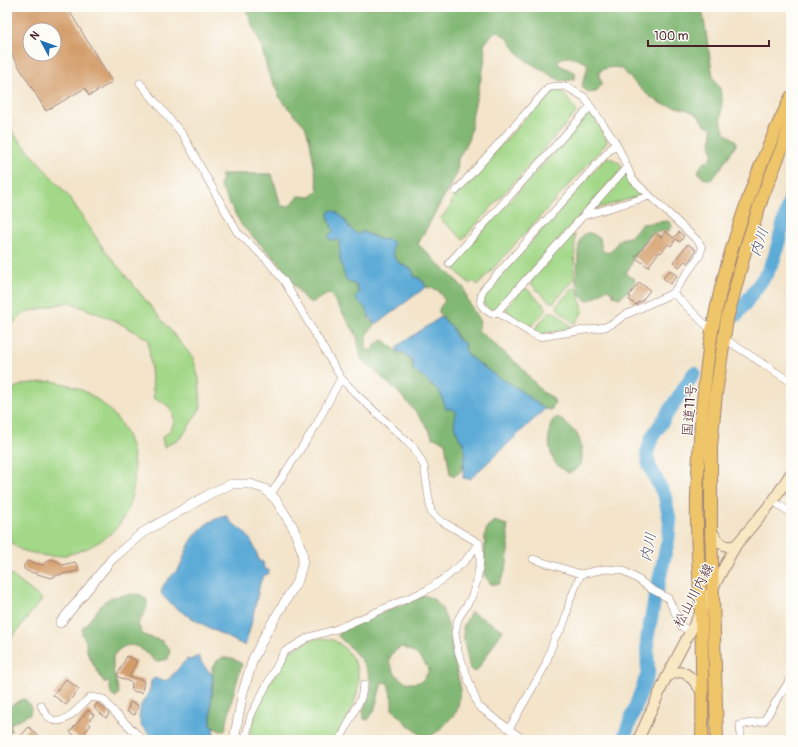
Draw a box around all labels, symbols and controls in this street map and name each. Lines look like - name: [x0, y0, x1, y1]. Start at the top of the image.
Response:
- north arrow: [22, 22, 62, 62]
- scale bar: [648, 22, 769, 48]
- text: N: [27, 28, 43, 43]
- text: 100 m: [654, 29, 689, 44]
- water label: 内川: [746, 225, 773, 259]
- street label: 国道11号: [679, 383, 700, 437]
- water label: 内川: [636, 531, 661, 564]
- street label: 松山川内線: [670, 560, 717, 630]

